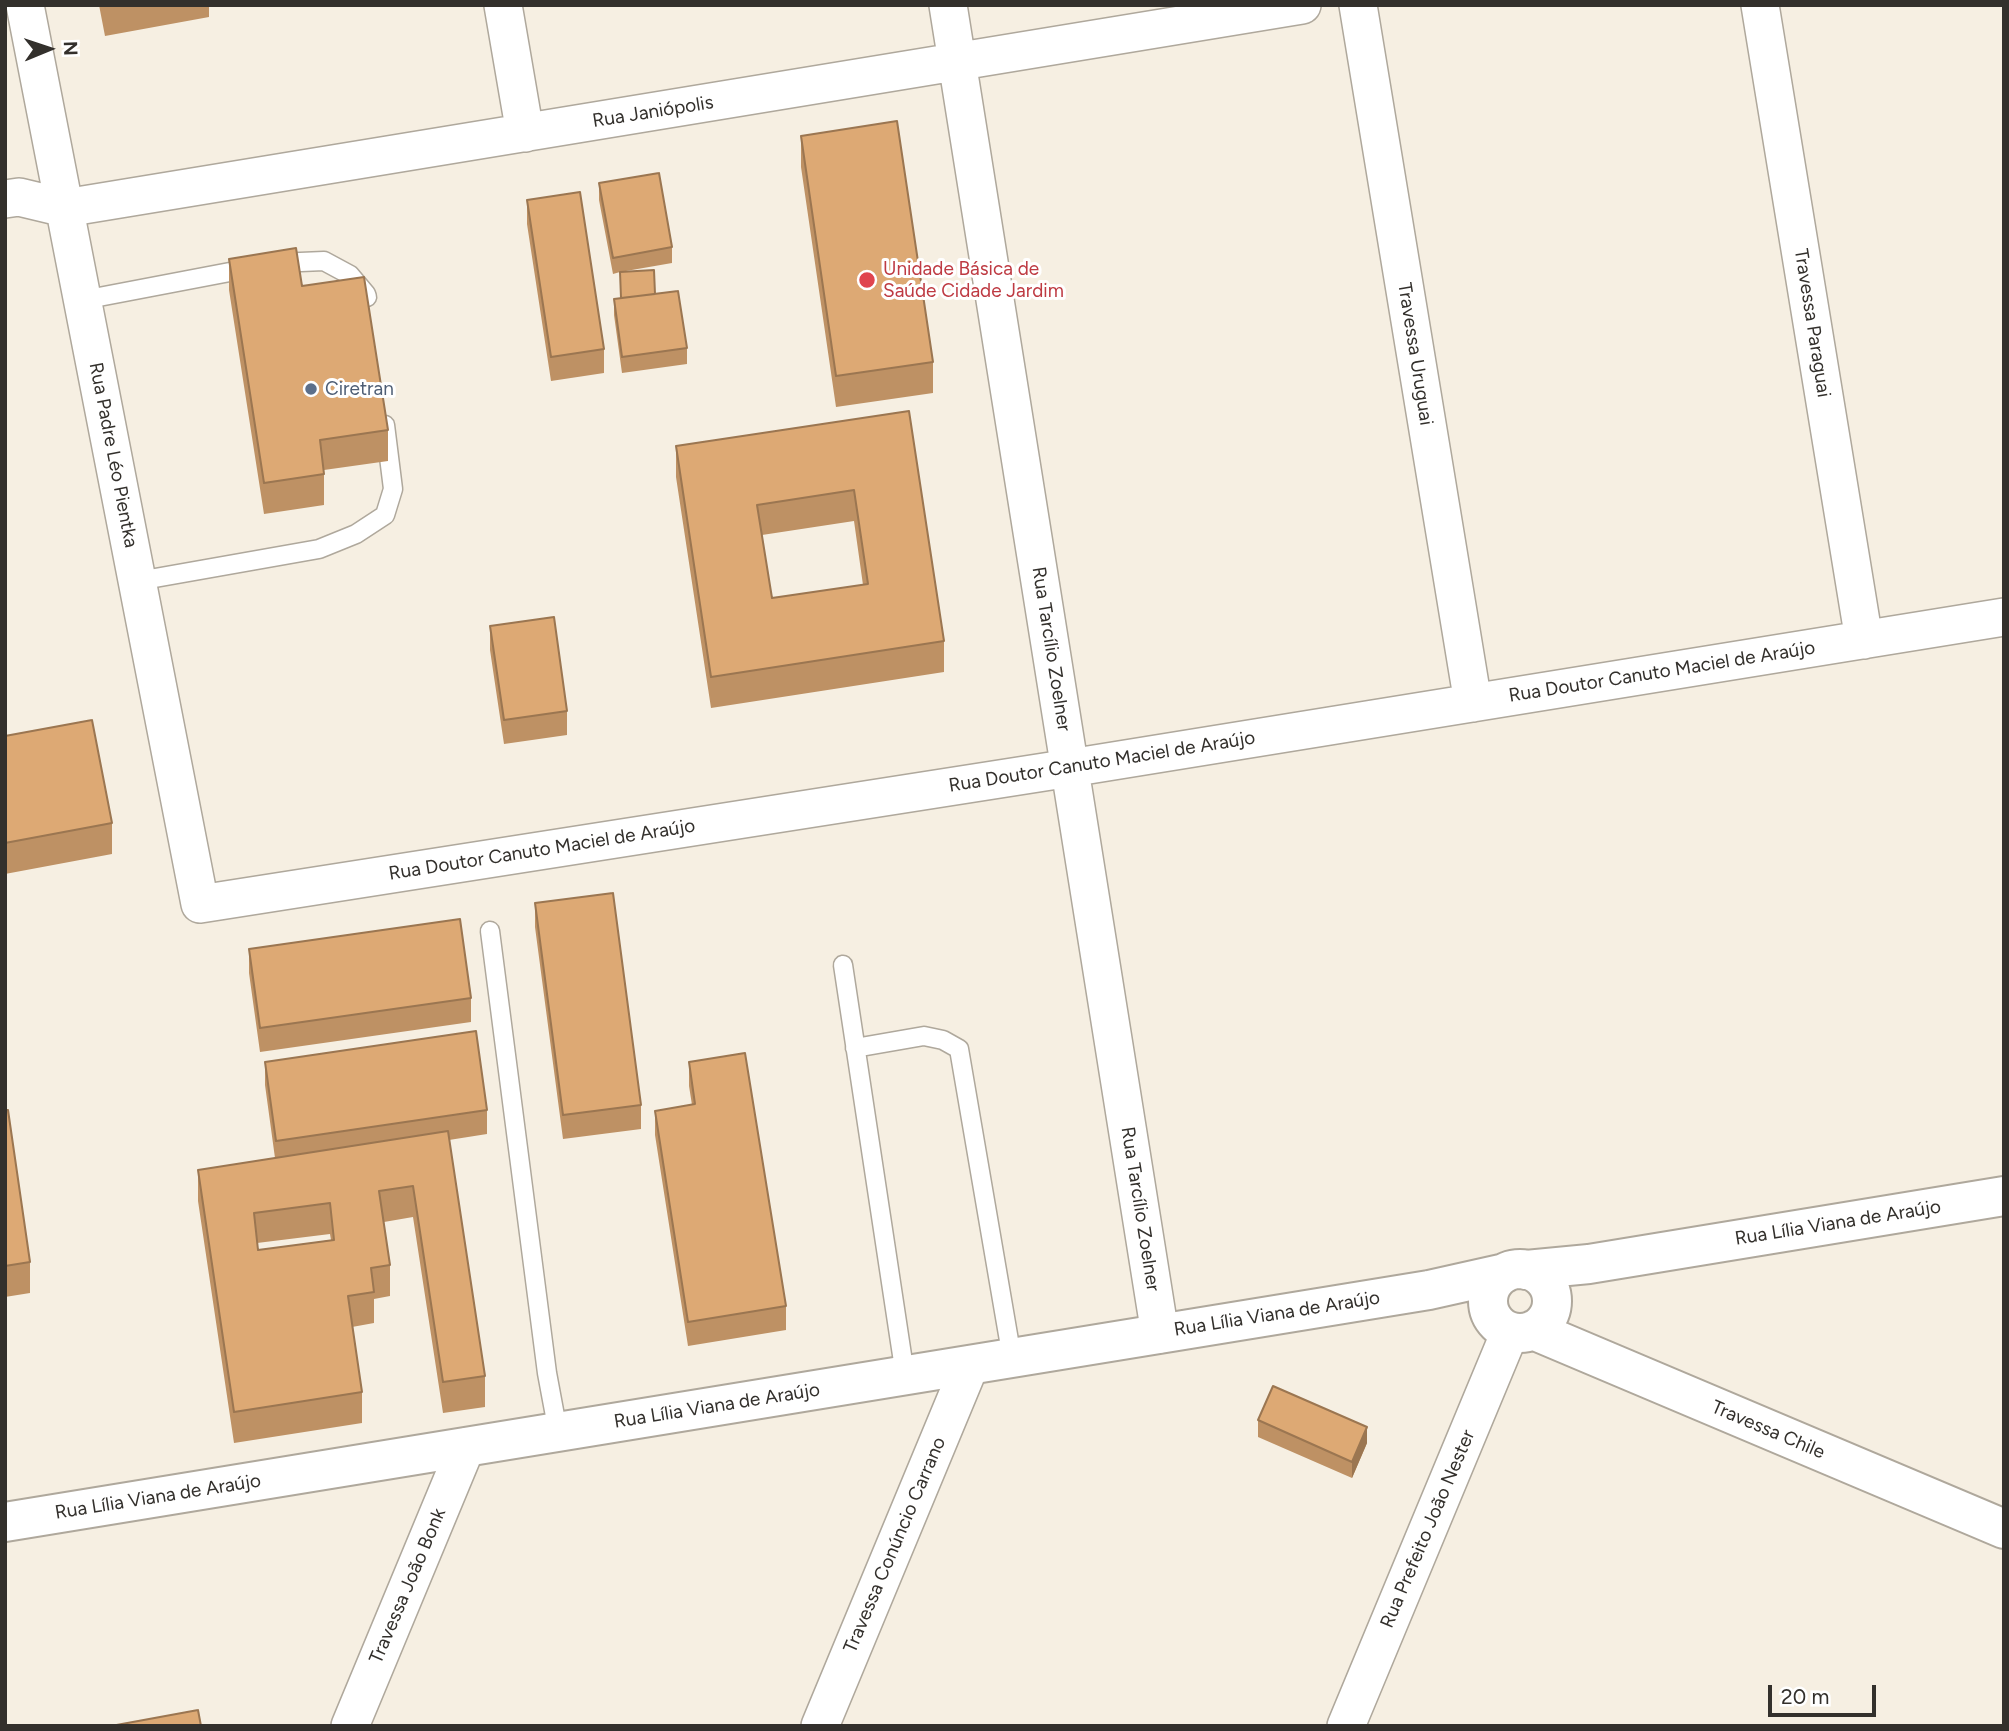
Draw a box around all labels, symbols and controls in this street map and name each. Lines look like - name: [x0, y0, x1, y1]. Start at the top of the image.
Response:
- north arrow: [14, 14, 84, 84]
- text: N: [59, 41, 82, 56]
- street label: Rua Janiópolis: [591, 91, 715, 133]
- street label: Travessa Paraguai: [1789, 247, 1835, 399]
- place label: Unidade Básica de Saúde Cidade Jardim: [883, 258, 1064, 302]
- marker: Unidade Básica de Saúde Cidade Jardim: [857, 270, 877, 290]
- street label: Travessa Uruguai: [1392, 281, 1438, 427]
- street label: Rua Padre Léo Pientka: [84, 360, 142, 550]
- place label: Ciretran: [325, 378, 394, 400]
- marker: Ciretran: [303, 381, 319, 397]
- street label: Rua Tarcílio Zoelner: [1027, 565, 1075, 733]
- street label: Rua Doutor Canuto Maciel de Araújo: [1507, 637, 1817, 707]
- street label: Rua Doutor Canuto Maciel de Araújo: [947, 727, 1257, 797]
- street label: Rua Doutor Canuto Maciel de Araújo: [387, 815, 697, 885]
- street label: Rua Tarcílio Zoelner: [1116, 1125, 1164, 1293]
- street label: Rua Lília Viana de Araújo: [1733, 1195, 1943, 1251]
- street label: Rua Lília Viana de Araújo: [1172, 1286, 1382, 1342]
- street label: Rua Lília Viana de Araújo: [612, 1378, 822, 1434]
- street label: Travessa Chile: [1708, 1396, 1828, 1464]
- street label: Rua Prefeito João Nester: [1376, 1426, 1480, 1632]
- street label: Travessa Conúncio Carrano: [839, 1434, 951, 1656]
- street label: Rua Lília Viana de Araújo: [53, 1469, 263, 1525]
- street label: Travessa João Bonk: [365, 1505, 451, 1667]
- scale bar: [1771, 1672, 1880, 1716]
- text: 20 m: [1781, 1684, 1829, 1709]

